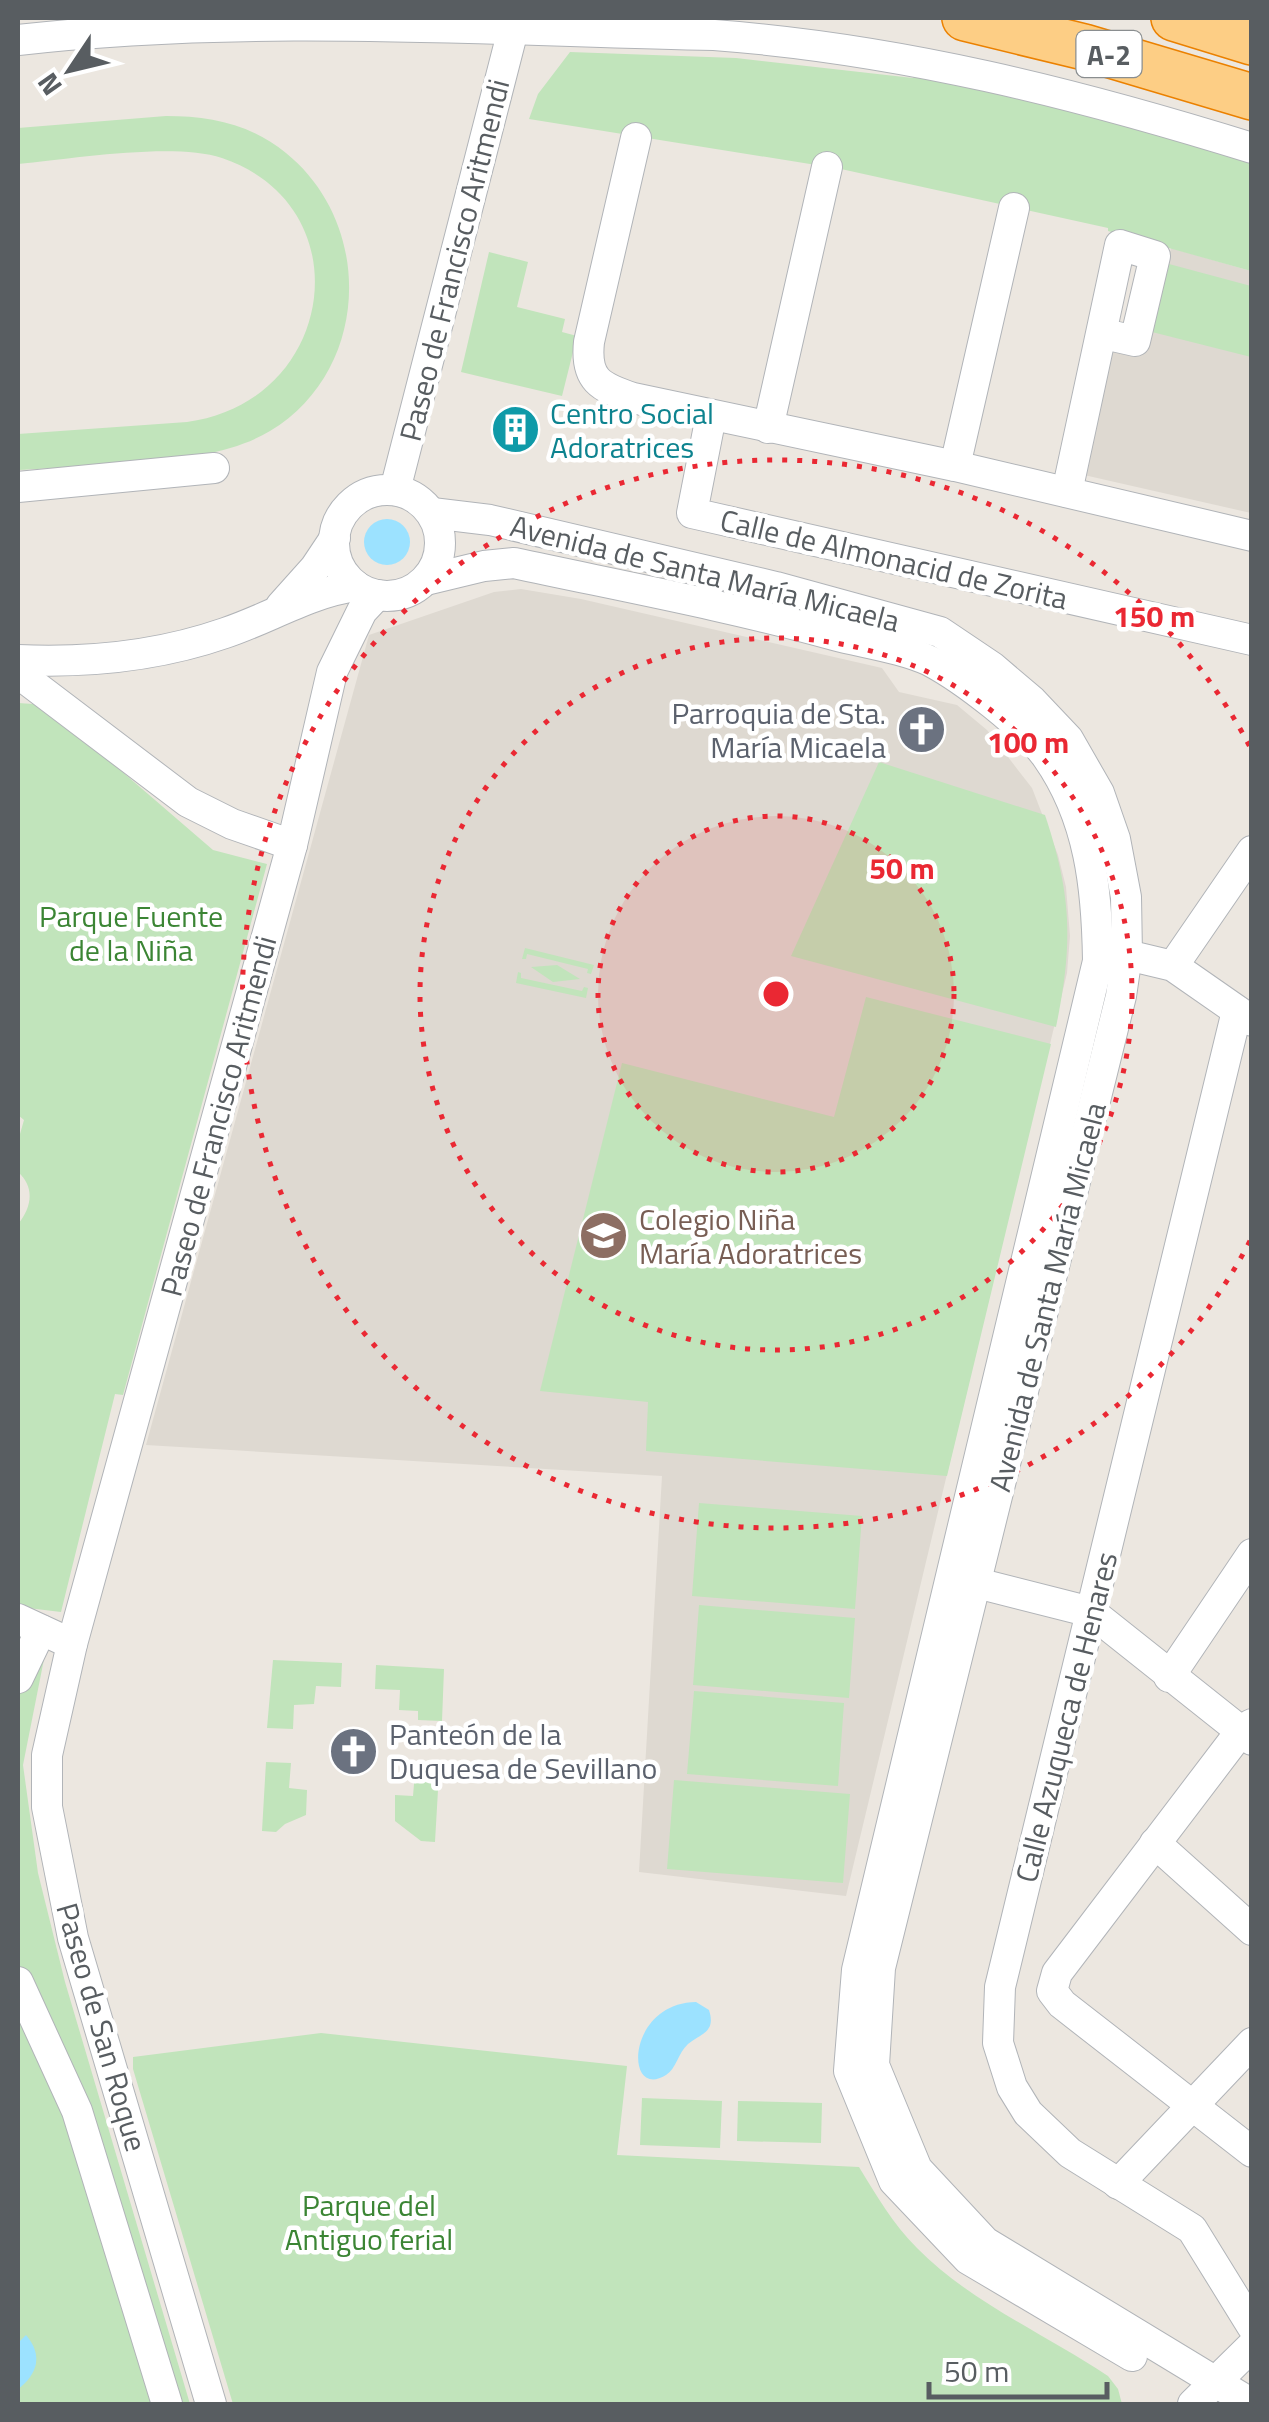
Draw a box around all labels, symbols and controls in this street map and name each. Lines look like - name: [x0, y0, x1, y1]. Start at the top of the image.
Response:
- north arrow: [20, 20, 120, 120]
- road number: A-2: [1076, 31, 1142, 77]
- text: N: [26, 64, 72, 105]
- street label: Paseo de Francisco Aritmendi: [387, 74, 521, 446]
- place label: Centro Social Adoratrices: [550, 390, 714, 470]
- building icon: Centro Social Adoratrices: [489, 404, 541, 456]
- street label: Calle de Almonacid de Zorita: [716, 497, 1072, 621]
- street label: Avenida de Santa María Micaela: [506, 502, 904, 644]
- text: 150 m: [1113, 593, 1195, 639]
- place label: Parroquia de Sta. María Micaela: [671, 690, 886, 770]
- church icon: Parroquia de Sta. María Micaela: [895, 704, 947, 756]
- text: 100 m: [987, 719, 1069, 765]
- text: 50 m: [869, 845, 935, 891]
- park label: Parque Fuente de la Niña: [39, 893, 223, 973]
- street label: Paseo de Francisco Aritmendi: [148, 931, 288, 1301]
- centre of rings: [758, 976, 794, 1012]
- street label: Avenida de Santa María Micaela: [976, 1098, 1118, 1496]
- place label: Colegio Niña María Adoratrices: [639, 1196, 862, 1276]
- school or university icon: Colegio Niña María Adoratrices: [578, 1210, 630, 1262]
- street label: Calle Azuqueca de Henares: [1003, 1547, 1129, 1887]
- place label: Panteón de la Duquesa de Sevillano: [389, 1711, 657, 1791]
- church icon: Panteón de la Duquesa de Sevillano: [328, 1725, 380, 1777]
- street label: Paseo de San Roque: [45, 1897, 159, 2157]
- park label: Parque del Antiguo ferial: [285, 2182, 453, 2262]
- scale bar: [929, 2337, 1106, 2399]
- text: 50 m: [944, 2348, 1009, 2394]

